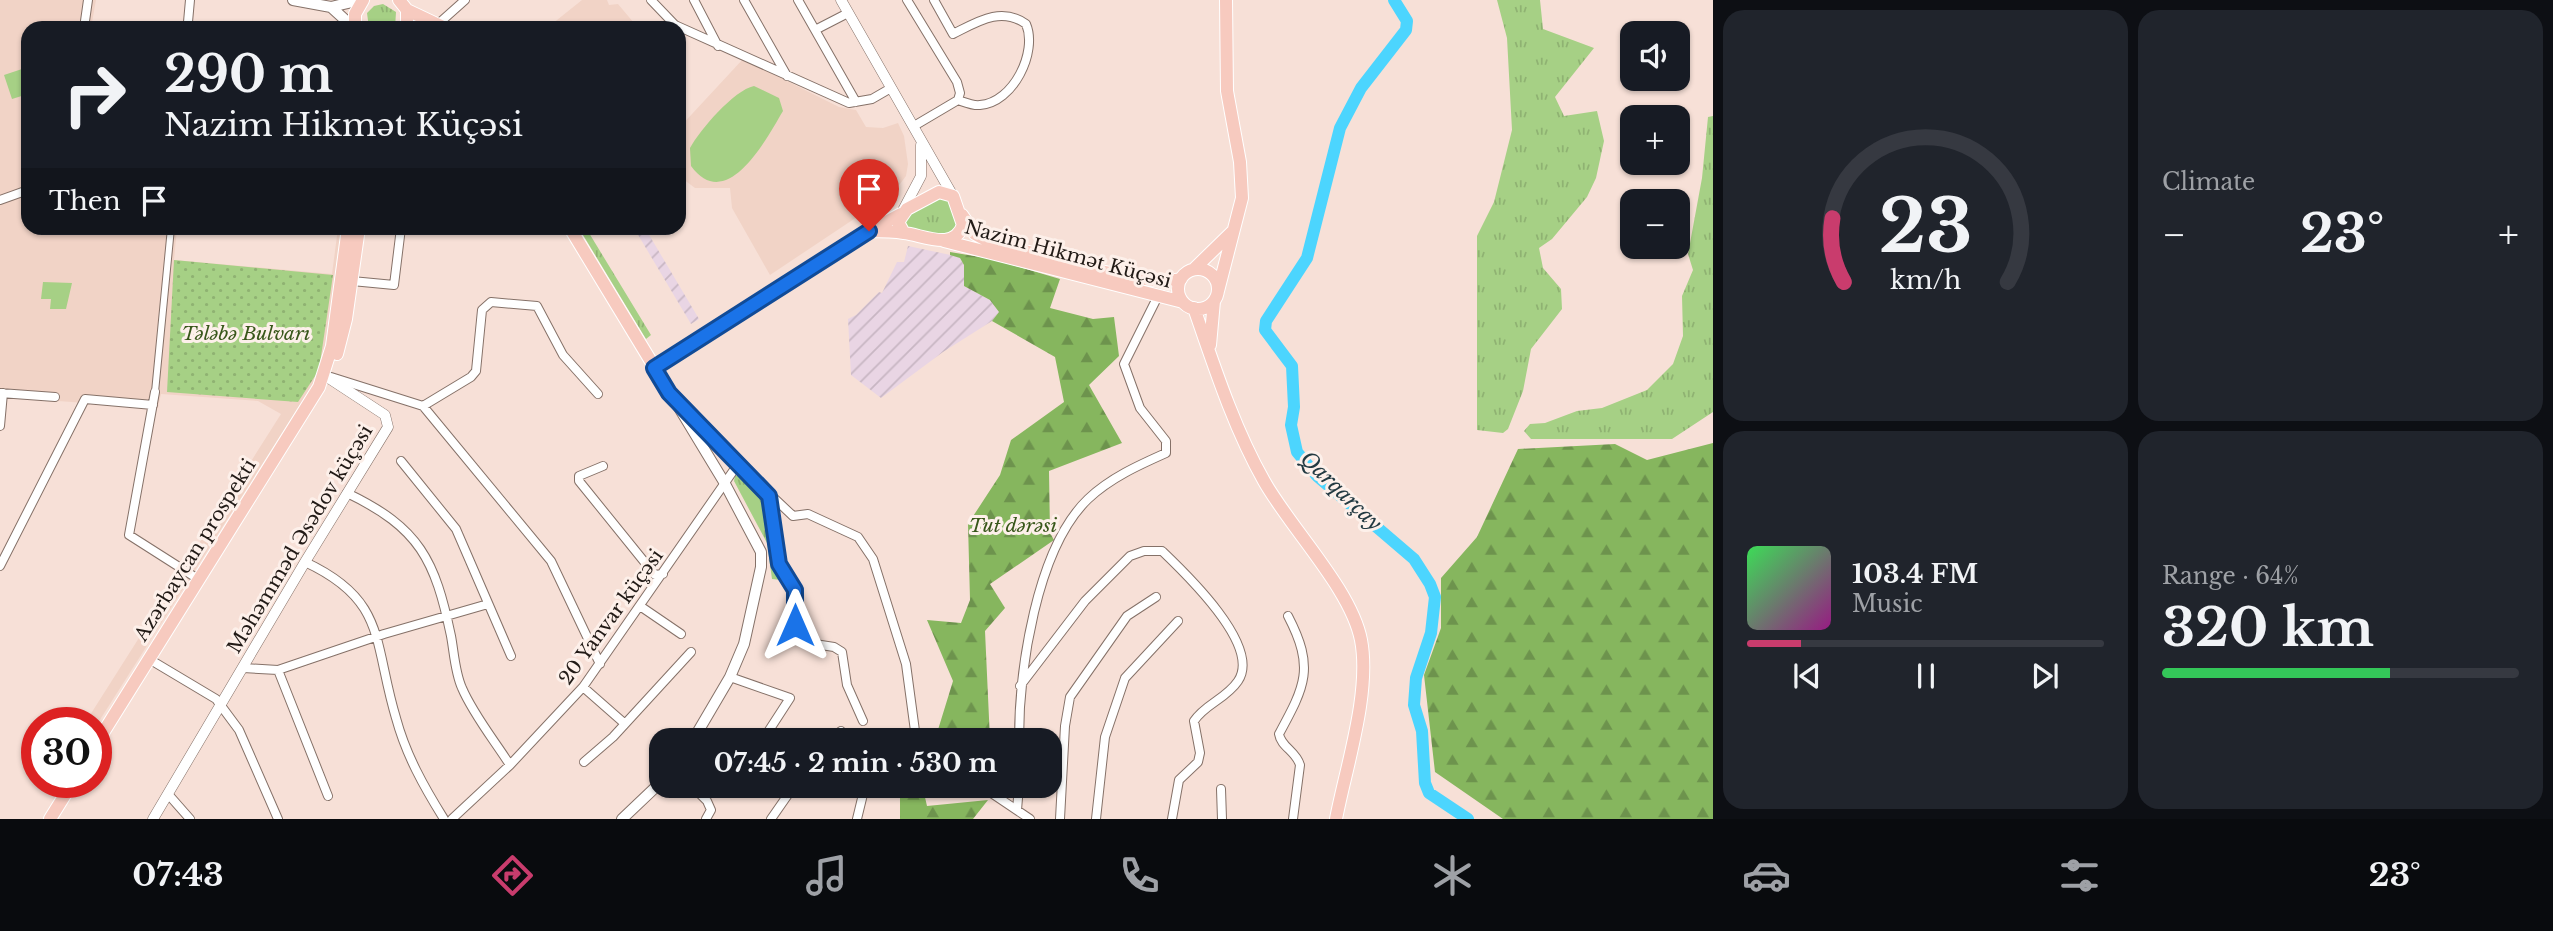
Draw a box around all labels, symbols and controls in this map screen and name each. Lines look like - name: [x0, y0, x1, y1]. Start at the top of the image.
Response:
- map controls: [1620, 21, 1690, 259]
- button: sound: [1620, 21, 1690, 91]
- text: 290 m: [164, 44, 333, 105]
- icon: right: [49, 49, 140, 140]
- text: Nazim Hikmət Küçəsi: [164, 105, 523, 145]
- button: +: [1620, 105, 1690, 175]
- pin: [839, 159, 899, 231]
- text: Climate: [2162, 168, 2255, 196]
- icon: arrive: [850, 170, 888, 208]
- text: 23: [1879, 181, 1972, 272]
- icon: arrive: [135, 182, 173, 220]
- text: Then: [49, 185, 121, 217]
- button: −: [1620, 189, 1690, 259]
- text: 23°: [2300, 202, 2384, 266]
- text: −: [2162, 211, 2186, 258]
- text: +: [2498, 211, 2519, 258]
- street label: Nazim Hikmət Küçəsi: [962, 215, 1174, 293]
- text: km/h: [1890, 264, 1961, 295]
- park label: Tələbə Bulvarı: [182, 322, 310, 345]
- street label: Məhəmməd Əsədov küçəsi: [223, 420, 378, 657]
- water label: Qarqarçay: [1295, 446, 1387, 536]
- street label: Azərbaycan prospekti: [129, 454, 261, 646]
- park label: Tut dərəsi: [969, 514, 1057, 537]
- street label: 20 Yanvar küçəsi: [554, 544, 668, 689]
- text: 103.4 FM: [1852, 558, 1978, 590]
- text: Range · 64%: [2162, 562, 2299, 590]
- position arrow: [758, 588, 832, 662]
- text: Music: [1852, 590, 1923, 618]
- text: 320 km: [2162, 596, 2374, 660]
- icon: previous: [1788, 657, 1826, 695]
- icon: pause: [1907, 657, 1945, 695]
- icon: next: [2026, 657, 2064, 695]
- speed limit sign: 30: [21, 707, 112, 798]
- text: 07:45 · 2 min · 530 m: [714, 747, 997, 779]
- icon: directions: [488, 851, 537, 900]
- icon: music: [802, 851, 851, 900]
- icon: phone: [1115, 851, 1164, 900]
- icon: climate: [1428, 851, 1477, 900]
- icon: car: [1742, 851, 1791, 900]
- icon: filters: [2055, 851, 2104, 900]
- text: 07:43: [132, 855, 224, 895]
- text: 23°: [2369, 855, 2421, 895]

